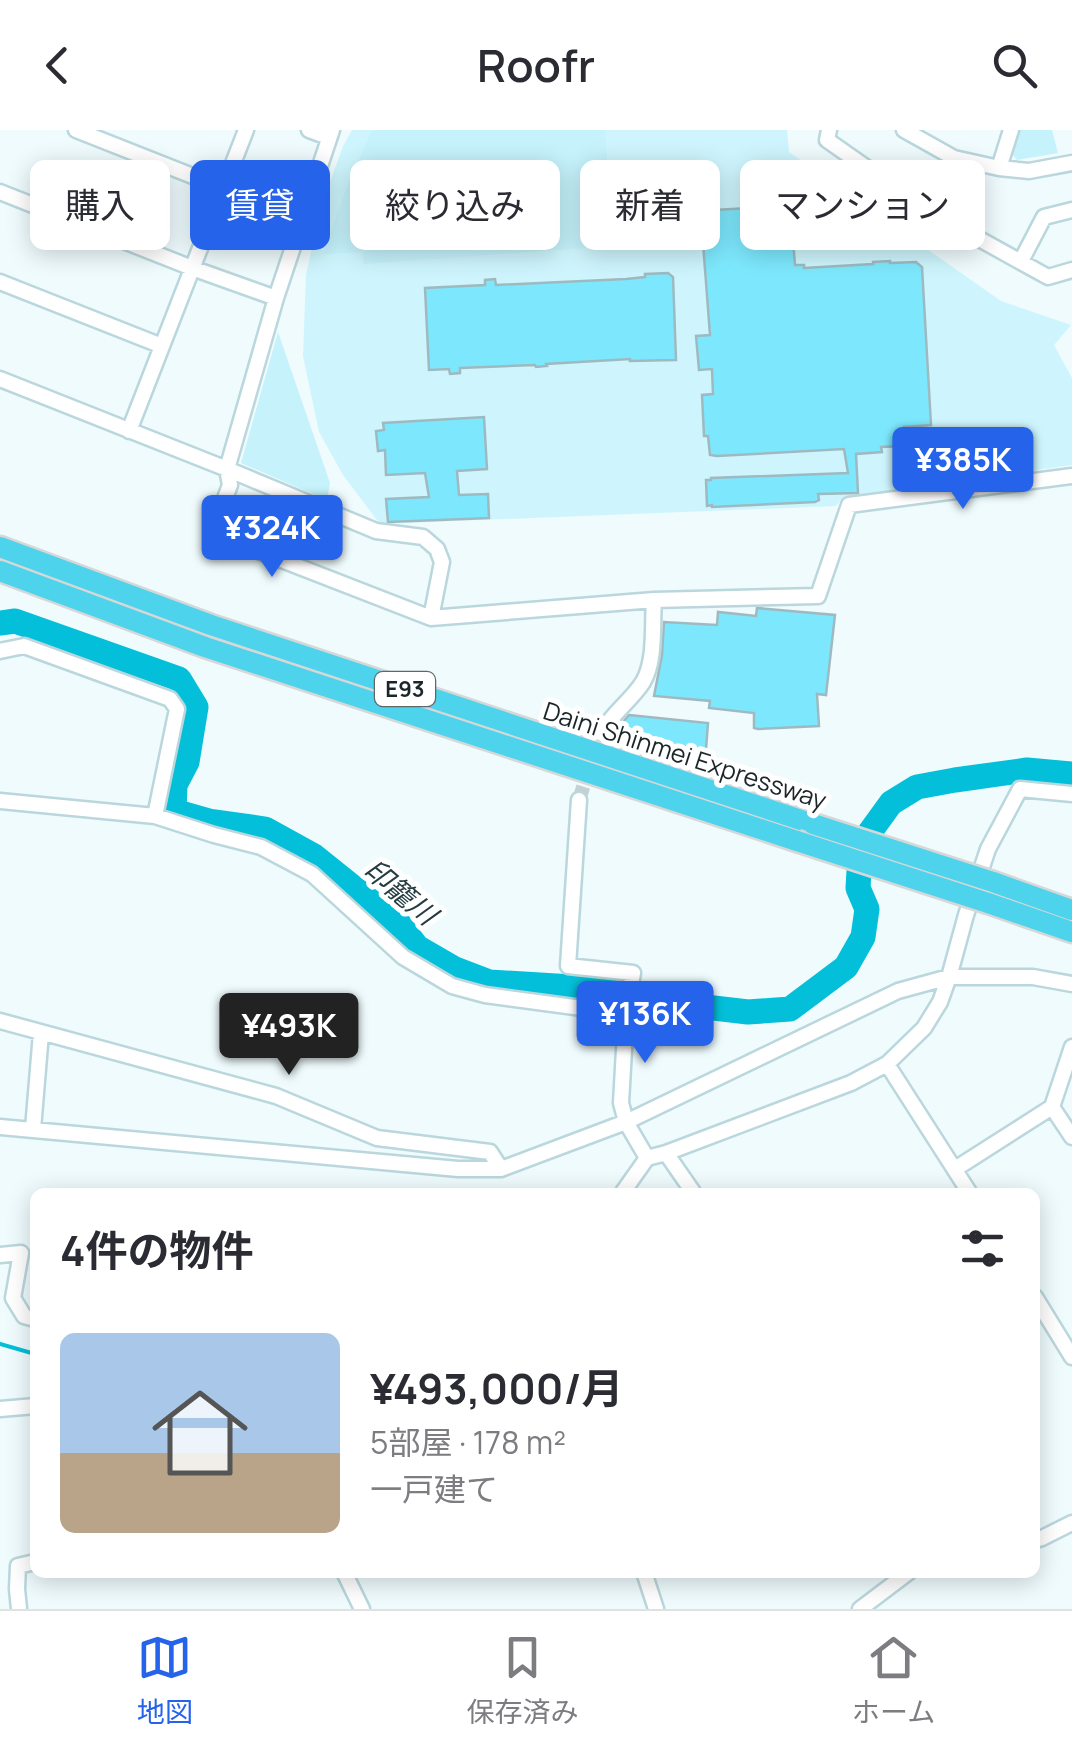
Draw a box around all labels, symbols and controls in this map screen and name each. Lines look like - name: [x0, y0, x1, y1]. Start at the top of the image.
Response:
- text: Roofr: [477, 34, 595, 96]
- icon: back: [30, 38, 85, 93]
- icon: search: [987, 38, 1042, 93]
- chip: 購入: [30, 160, 170, 250]
- chip: 賃貸: [190, 160, 330, 250]
- chip: 絞り込み: [350, 160, 560, 250]
- chip: 新着: [580, 160, 720, 250]
- chip: マンション: [740, 160, 985, 250]
- pin: ¥385K: [893, 427, 1033, 512]
- text: ¥385K: [914, 437, 1012, 481]
- pin: ¥324K: [202, 495, 342, 580]
- text: ¥324K: [224, 505, 320, 549]
- road number: E93: [375, 672, 435, 706]
- street label: Daini Shinmei Expressway: [539, 693, 831, 817]
- water label: 印籠川: [357, 849, 448, 934]
- pin: ¥136K: [575, 981, 715, 1066]
- text: ¥136K: [599, 991, 691, 1035]
- pin: ¥493K: [219, 993, 359, 1078]
- text: ¥493K: [241, 1003, 337, 1047]
- text: 4件の物件: [60, 1221, 254, 1279]
- icon: filters: [955, 1221, 1010, 1276]
- text: ¥493,000/月: [370, 1359, 624, 1417]
- icon: home: [140, 1373, 260, 1493]
- text: 5部屋 · 178 m²: [370, 1420, 566, 1464]
- text: 一戸建て: [370, 1467, 498, 1511]
- tab: 地図: [137, 1630, 193, 1730]
- tab: 保存済み: [466, 1630, 578, 1730]
- tab: ホーム: [852, 1630, 935, 1730]

